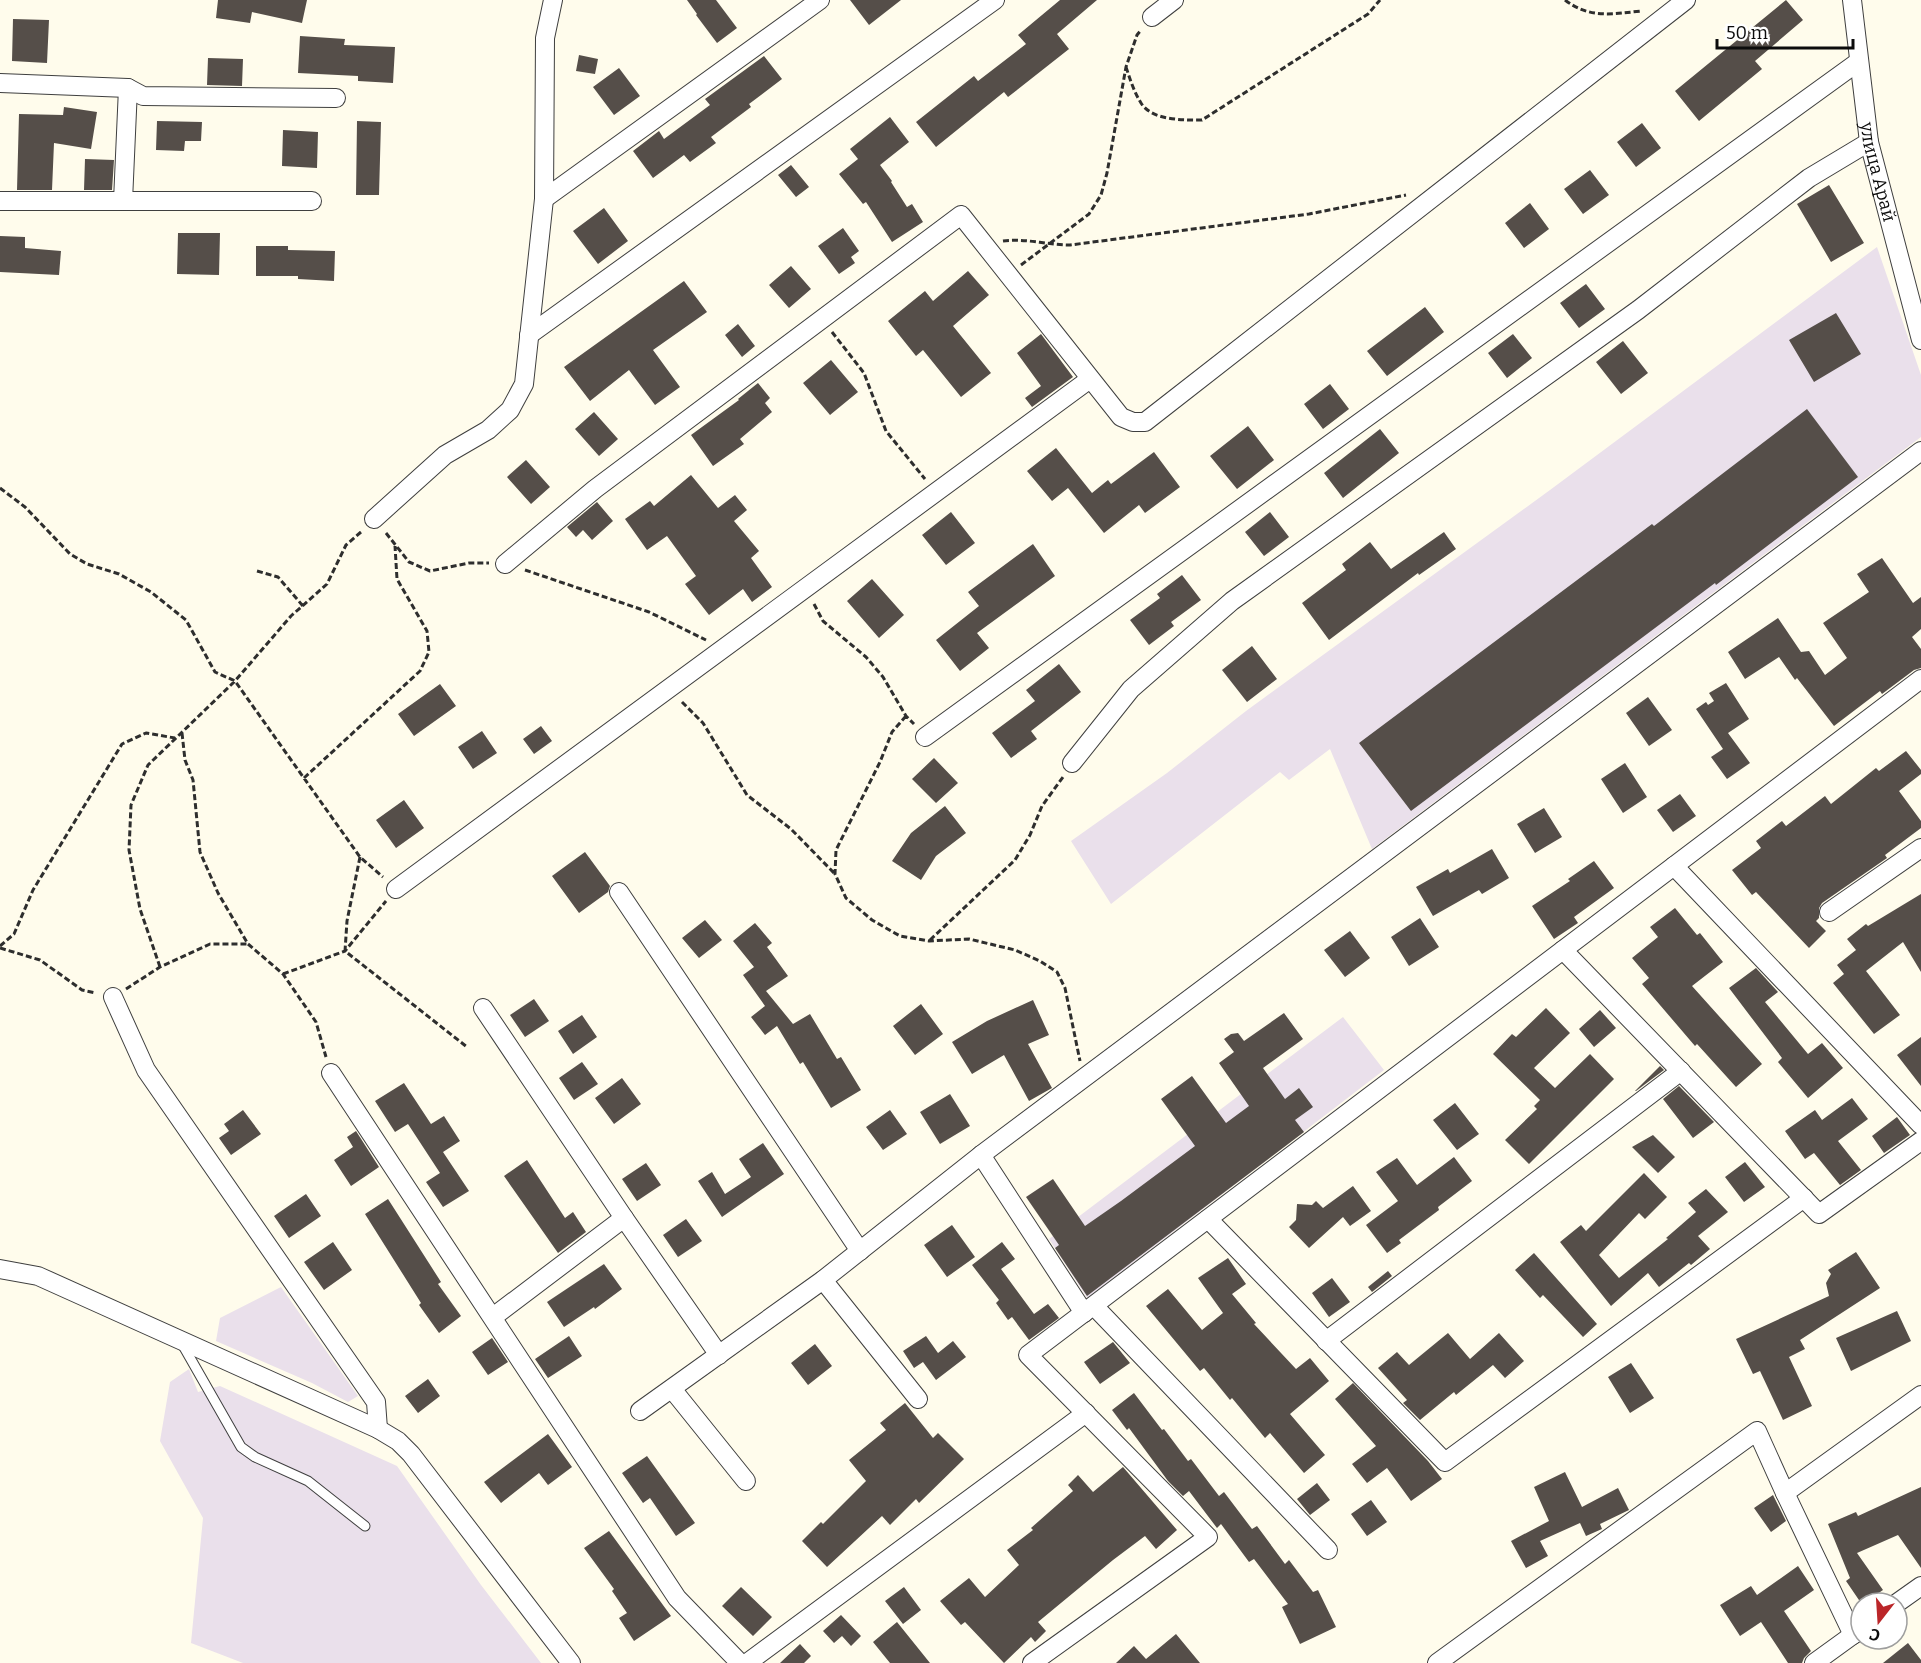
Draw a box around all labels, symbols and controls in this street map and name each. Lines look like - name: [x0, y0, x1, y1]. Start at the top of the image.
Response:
- scale bar: [1717, 12, 1854, 50]
- text: 50 m: [1726, 22, 1768, 44]
- street label: улица Арай: [1856, 120, 1900, 224]
- north arrow: [1849, 1591, 1909, 1651]
- text: С: [1867, 1624, 1882, 1645]

